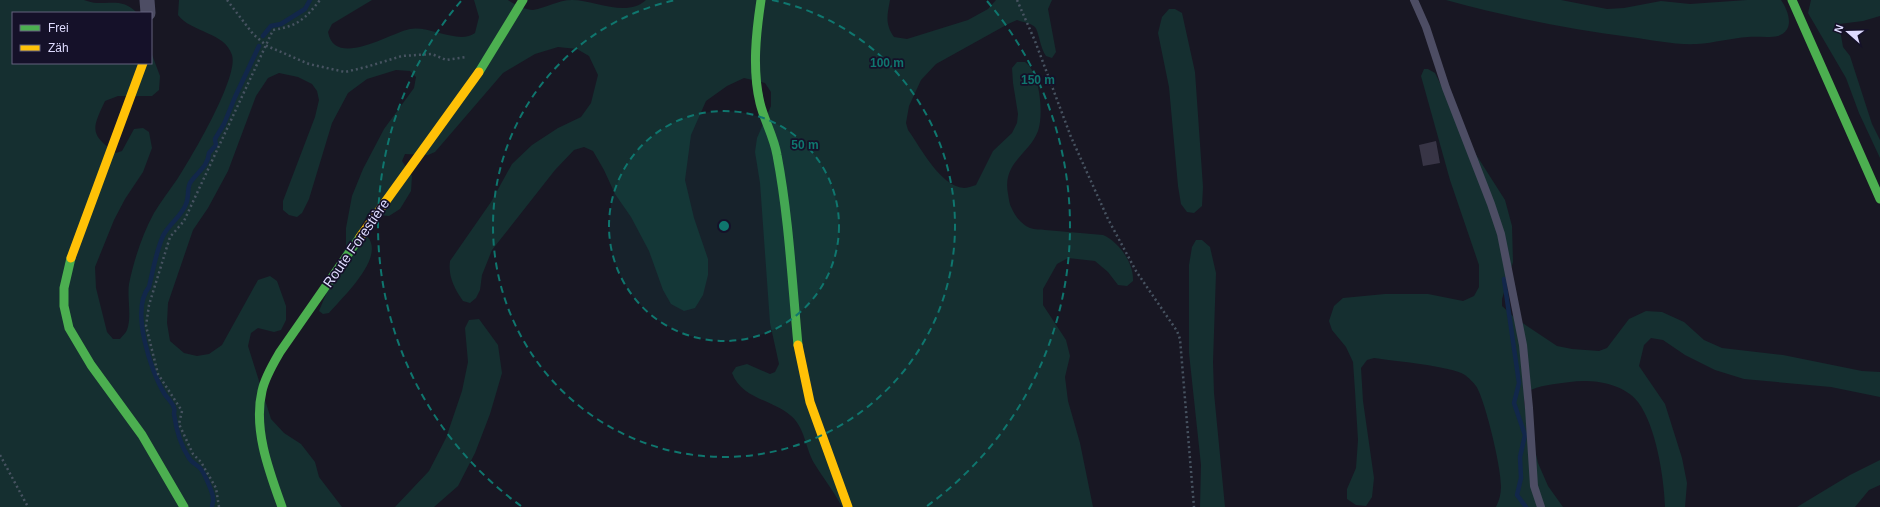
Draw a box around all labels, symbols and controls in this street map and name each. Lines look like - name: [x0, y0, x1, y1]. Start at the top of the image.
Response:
- legend: [12, 12, 152, 64]
- north arrow: [1828, 12, 1868, 52]
- text: Frei: [48, 21, 69, 35]
- text: N: [1832, 23, 1846, 34]
- text: Zäh: [48, 41, 69, 55]
- text: 100 m: [870, 56, 904, 70]
- text: 150 m: [1021, 73, 1055, 87]
- text: 50 m: [791, 138, 819, 152]
- street label: Route Forestière: [320, 196, 393, 290]
- centre of rings: [717, 219, 731, 233]

